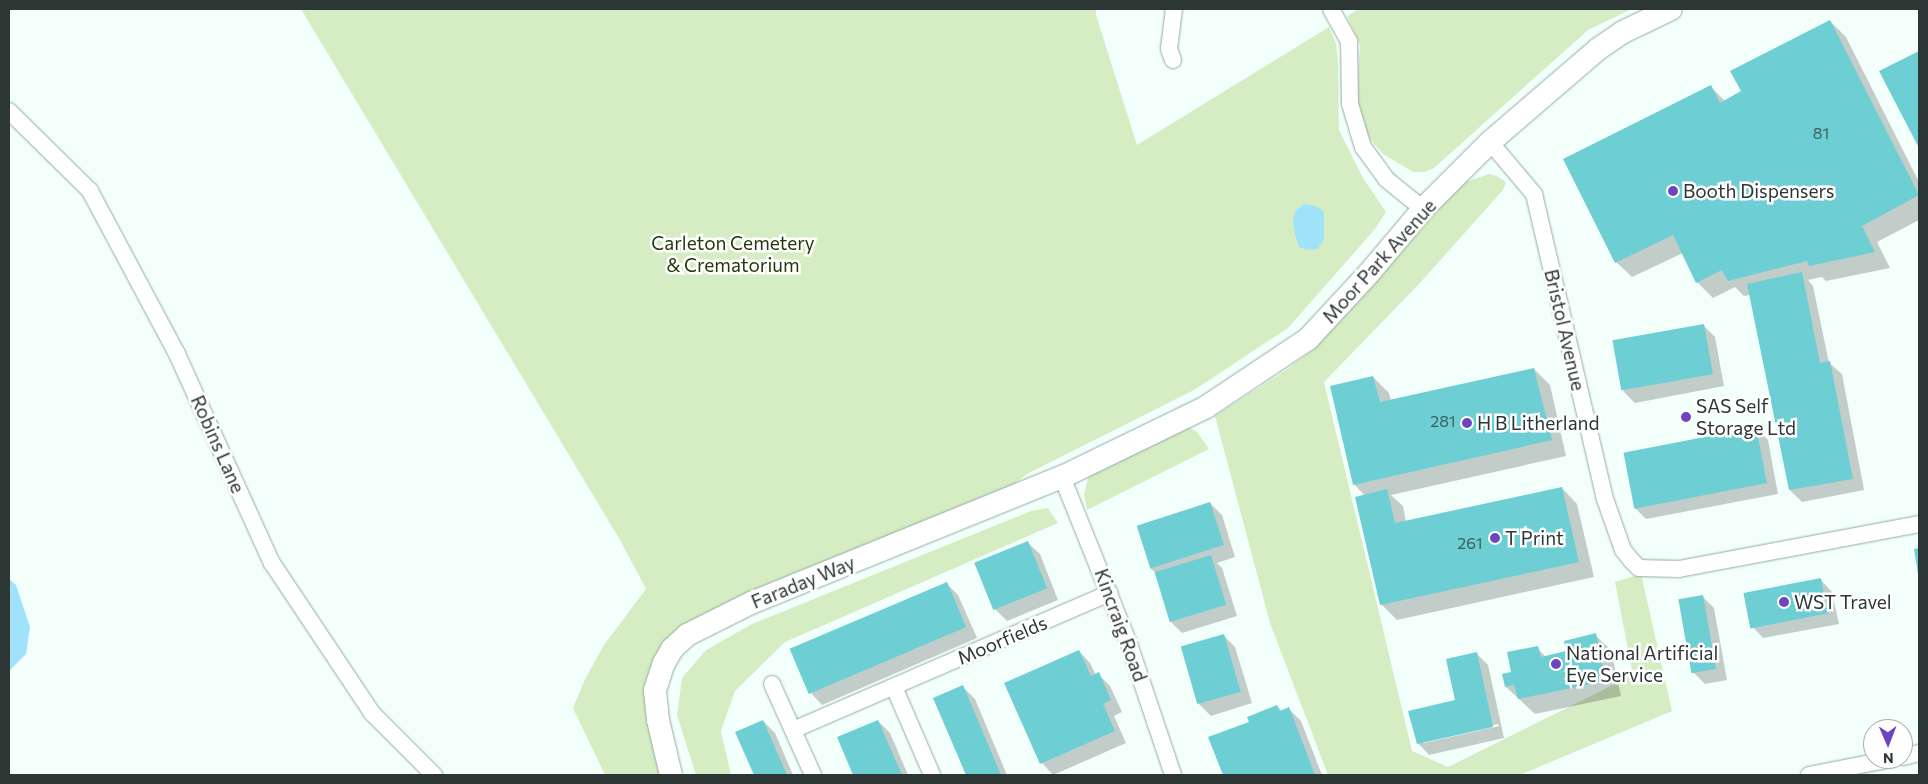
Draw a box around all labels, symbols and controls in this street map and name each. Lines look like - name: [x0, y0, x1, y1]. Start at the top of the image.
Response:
- house number: 81: [1813, 123, 1829, 143]
- place label: Booth Dispensers: [1683, 180, 1834, 202]
- marker: Booth Dispensers: [1667, 185, 1679, 197]
- street label: Moor Park Avenue: [1317, 194, 1441, 328]
- park label: Carleton Cemetery & Crematorium: [651, 232, 815, 276]
- street label: Bristol Avenue: [1540, 267, 1590, 393]
- street label: Robins Lane: [186, 392, 250, 496]
- place label: SAS Self Storage Ltd: [1696, 395, 1796, 439]
- house number: 281: [1430, 411, 1456, 431]
- marker: SAS Self Storage Ltd: [1680, 411, 1692, 423]
- place label: H B Litherland: [1477, 412, 1599, 434]
- marker: H B Litherland: [1461, 417, 1473, 429]
- place label: T Print: [1505, 527, 1564, 549]
- marker: T Print: [1489, 532, 1501, 544]
- house number: 261: [1457, 533, 1483, 553]
- street label: Faraday Way: [748, 551, 858, 613]
- street label: Kincraig Road: [1090, 565, 1152, 685]
- place label: WST Travel: [1794, 591, 1892, 613]
- marker: WST Travel: [1778, 596, 1790, 608]
- street label: Moorfields: [954, 611, 1050, 669]
- place label: National Artificial Eye Service: [1566, 642, 1718, 686]
- marker: National Artificial Eye Service: [1550, 658, 1562, 670]
- north arrow: [1863, 719, 1913, 769]
- text: N: [1883, 750, 1894, 767]

